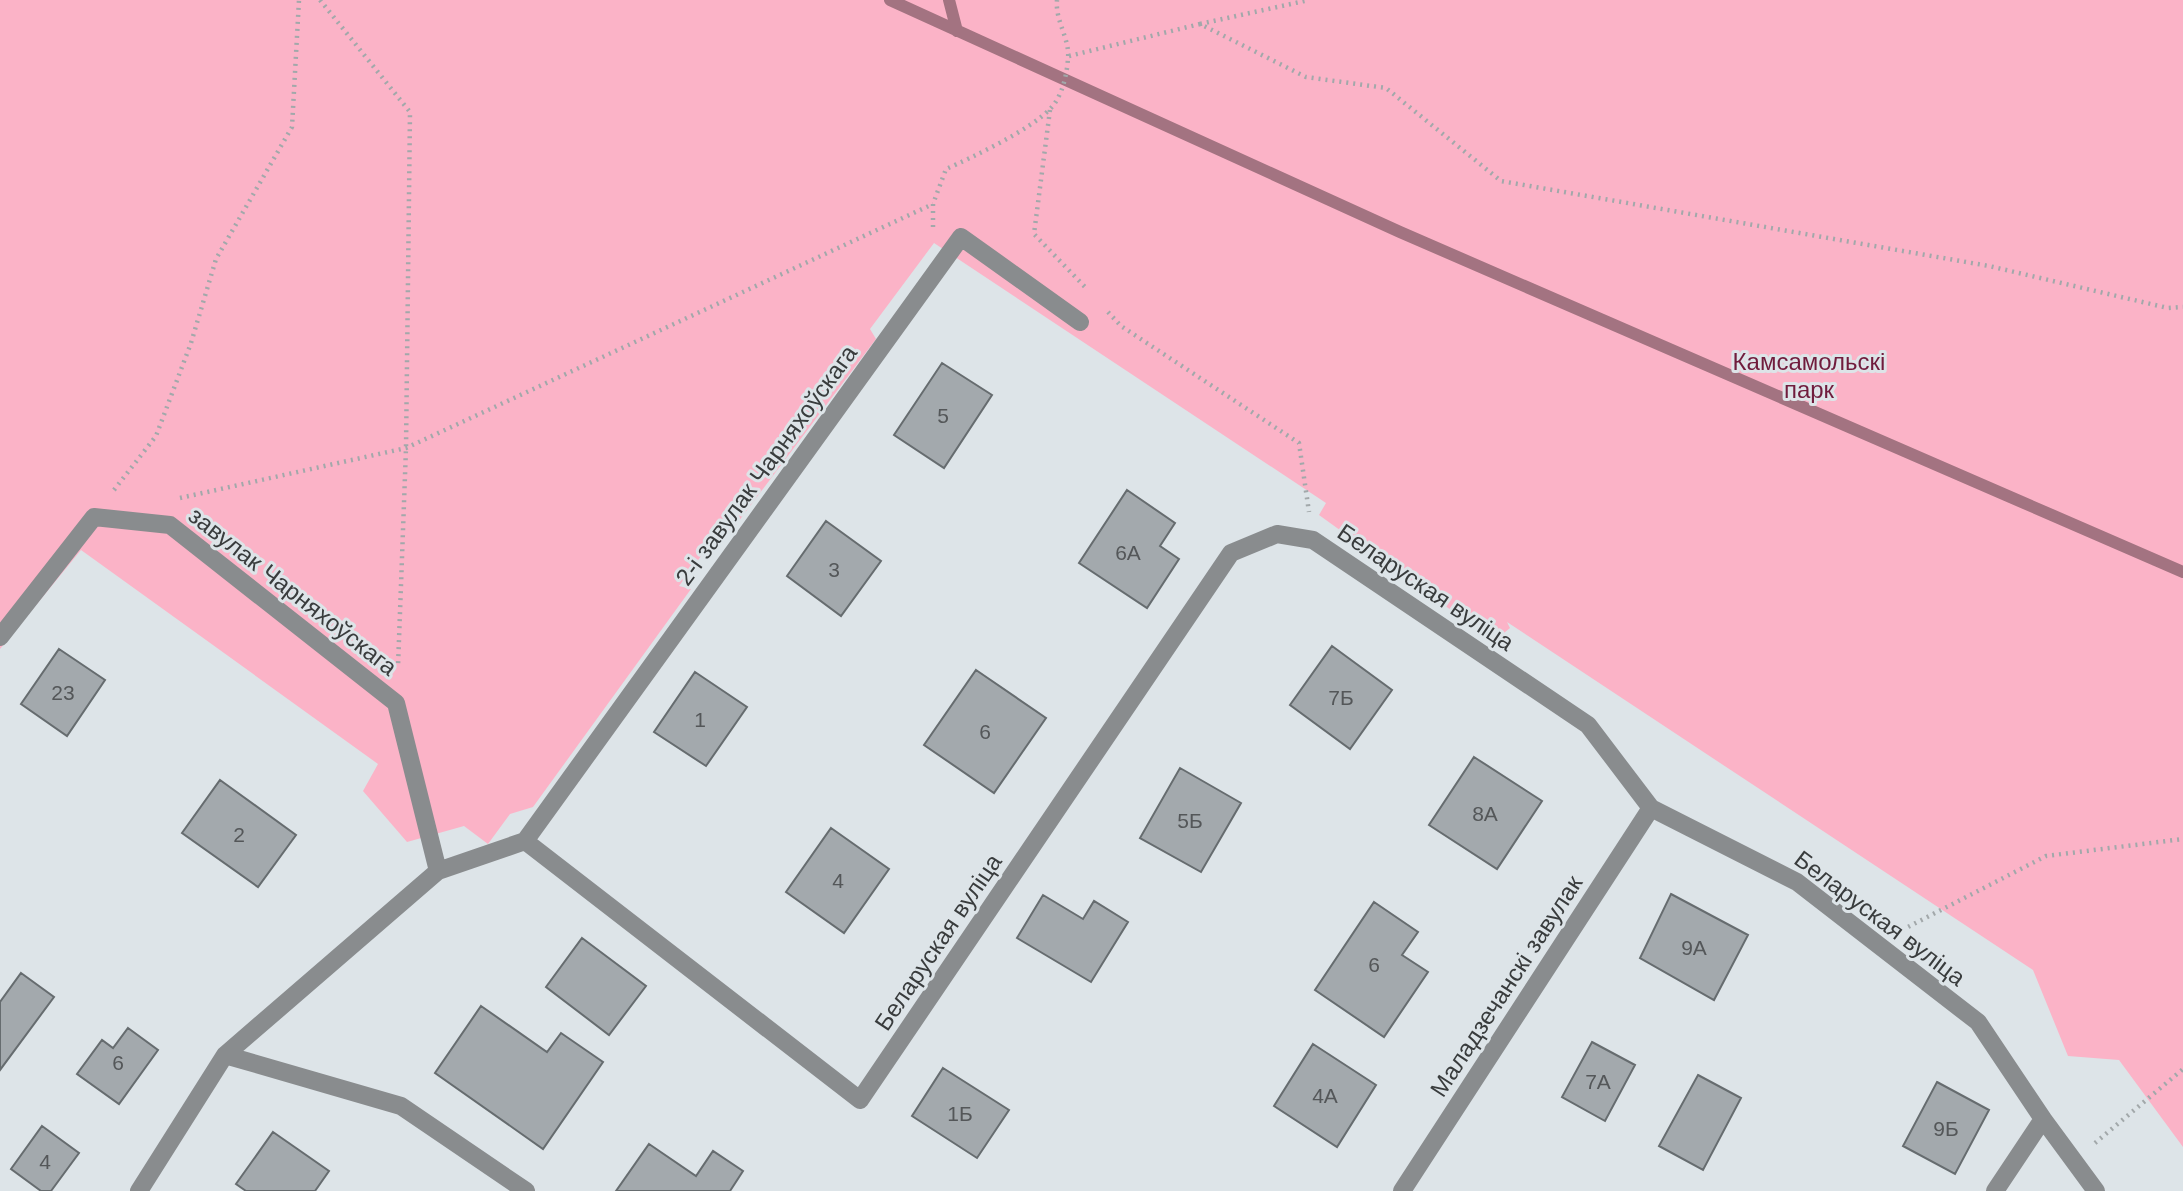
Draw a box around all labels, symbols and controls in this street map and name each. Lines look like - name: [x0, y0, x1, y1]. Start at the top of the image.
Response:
- street label: 2-і завулак Чарняхоўскага: [670, 339, 862, 590]
- park label: Камсамольскі парк: [1733, 348, 1885, 403]
- house number: 5: [937, 404, 949, 427]
- street label: завулак Чарняхоўскага: [184, 501, 403, 681]
- street label: Беларуская вуліца: [1333, 518, 1520, 656]
- house number: 6А: [1115, 541, 1141, 564]
- house number: 3: [828, 558, 840, 581]
- house number: 23: [51, 681, 75, 704]
- house number: 7Б: [1328, 686, 1354, 709]
- house number: 1: [694, 708, 706, 731]
- house number: 6: [979, 720, 991, 743]
- house number: 8А: [1472, 802, 1498, 825]
- house number: 5Б: [1177, 809, 1203, 832]
- house number: 2: [233, 823, 245, 846]
- street label: Беларуская вуліца: [1789, 845, 1971, 991]
- street label: Беларуская вуліца: [869, 848, 1007, 1035]
- house number: 4: [832, 869, 844, 892]
- street label: Маладзечанскі завулак: [1424, 870, 1588, 1101]
- house number: 9А: [1681, 936, 1707, 959]
- house number: 6: [1368, 953, 1380, 976]
- house number: 6: [112, 1051, 124, 1074]
- house number: 7А: [1585, 1070, 1611, 1093]
- house number: 4А: [1312, 1084, 1338, 1107]
- house number: 1Б: [947, 1102, 973, 1125]
- house number: 9Б: [1933, 1117, 1959, 1140]
- house number: 4: [39, 1150, 51, 1173]

